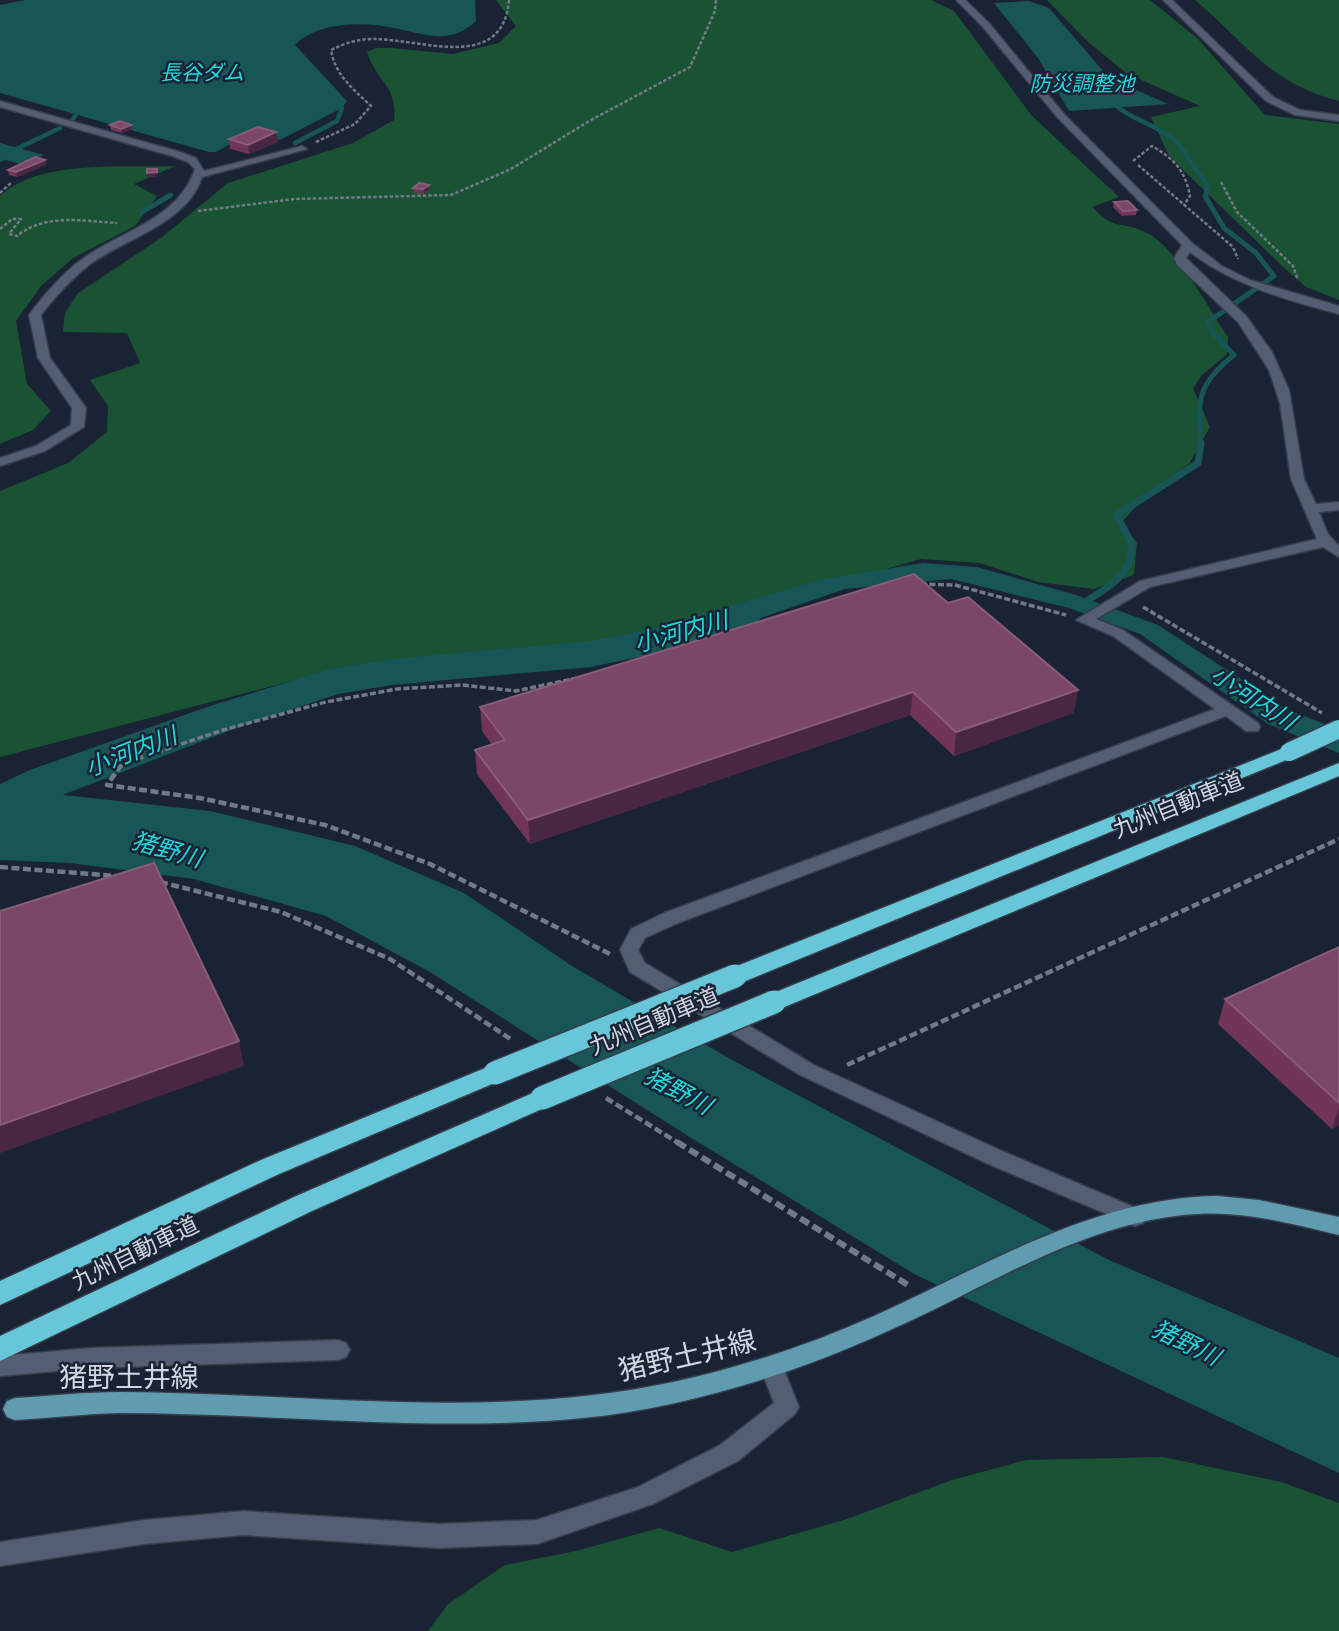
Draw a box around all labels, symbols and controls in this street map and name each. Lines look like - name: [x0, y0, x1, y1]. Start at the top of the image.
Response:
- water label: 長谷ダム: [160, 60, 244, 86]
- water label: 防災調整池: [1030, 71, 1136, 97]
- water label: 小河内川: [631, 605, 734, 658]
- water label: 小河内川: [1205, 660, 1303, 738]
- water label: 小河内川: [81, 721, 184, 782]
- street label: 九州自動車道: [1109, 766, 1247, 844]
- water label: 猪野川: [129, 827, 208, 874]
- street label: 九州自動車道: [585, 981, 723, 1061]
- water label: 猪野川: [640, 1062, 719, 1122]
- street label: 九州自動車道: [67, 1210, 203, 1296]
- water label: 猪野川: [1148, 1315, 1227, 1373]
- street label: 猪野土井線: [615, 1324, 759, 1387]
- street label: 猪野土井線: [59, 1361, 199, 1394]

